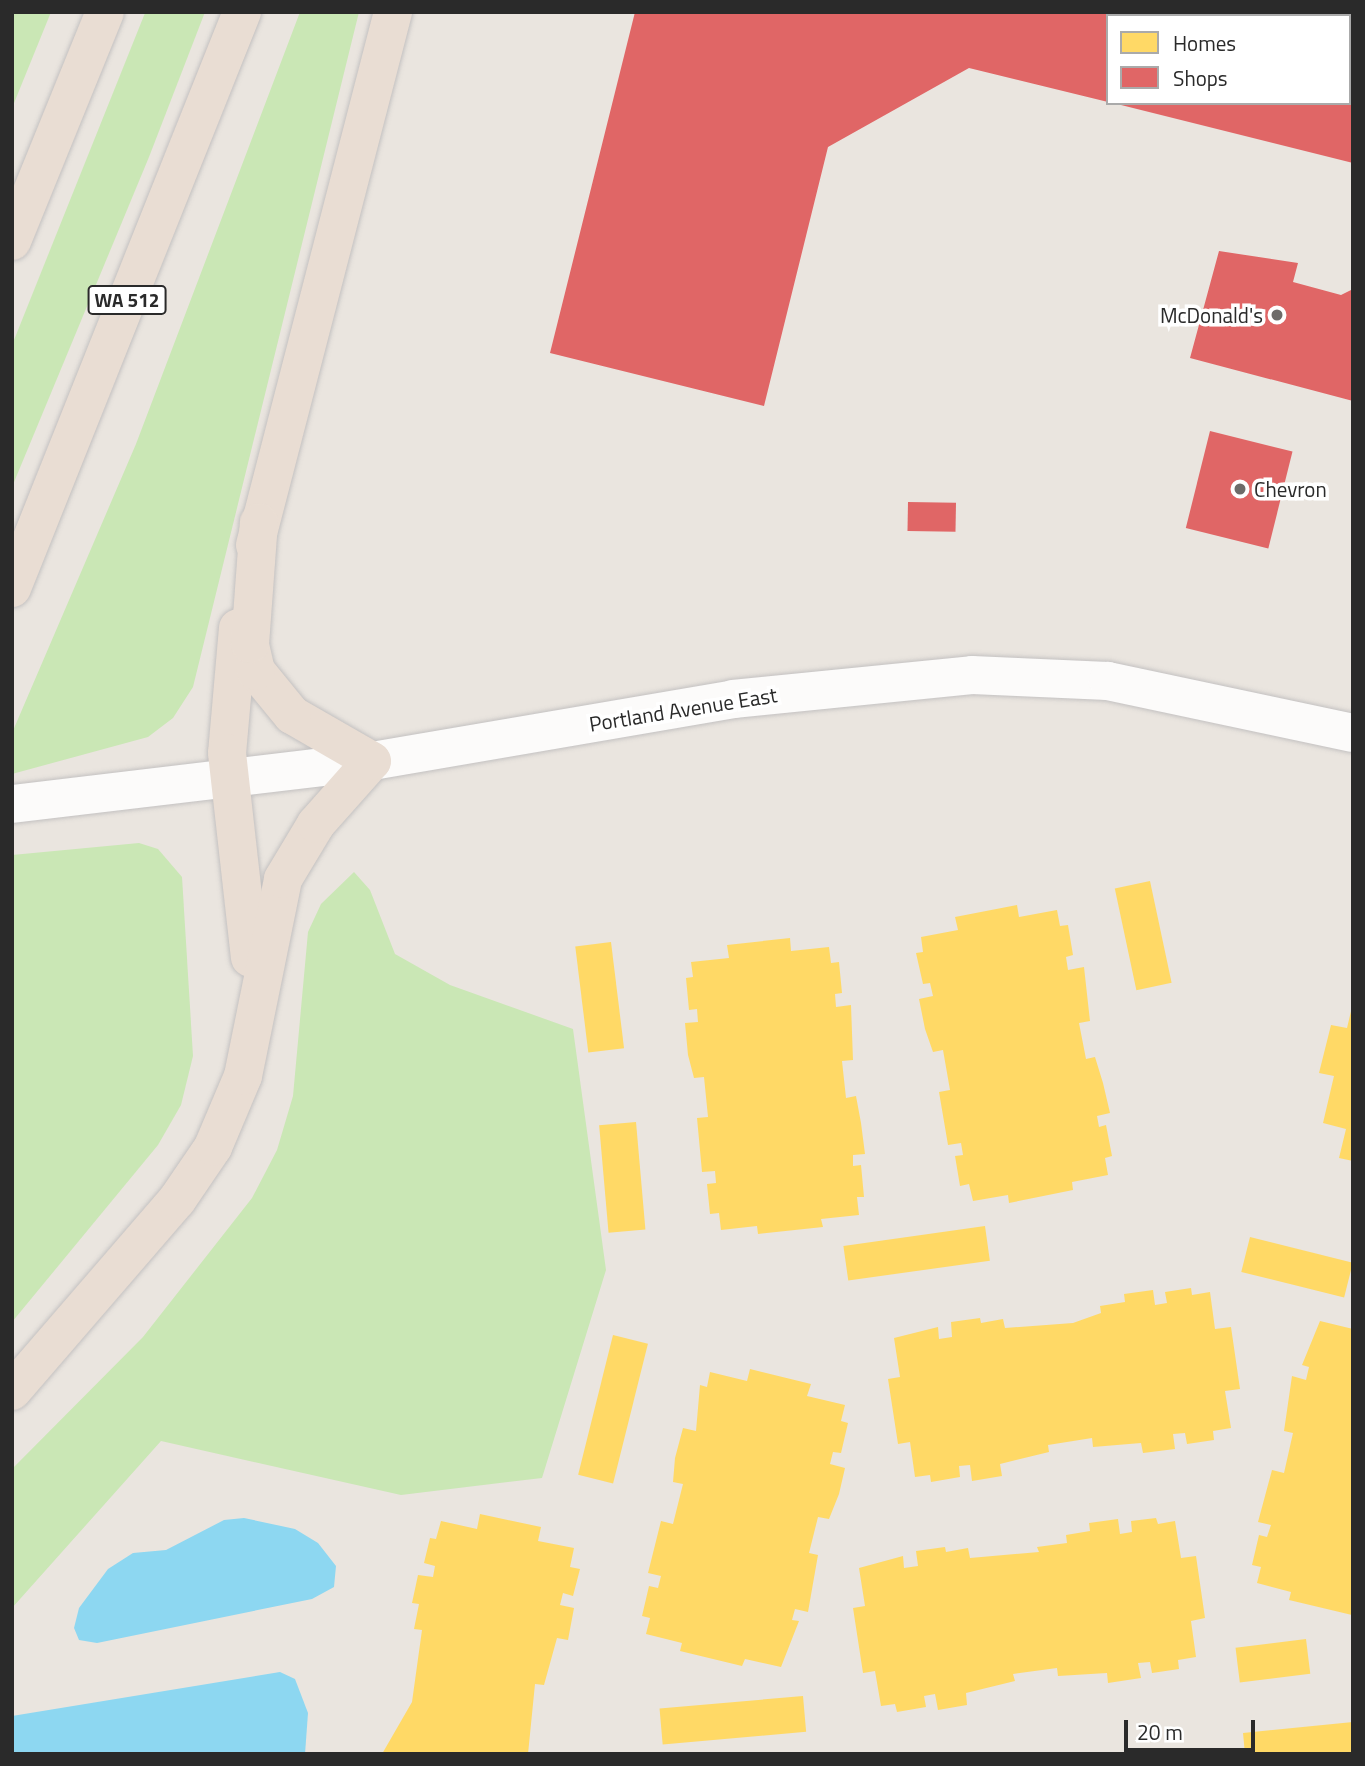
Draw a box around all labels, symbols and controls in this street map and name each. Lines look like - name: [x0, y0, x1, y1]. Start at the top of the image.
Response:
- legend: [1106, 14, 1351, 105]
- text: Homes: [1173, 27, 1236, 59]
- text: Shops: [1173, 62, 1228, 94]
- road number: WA 512: [87, 284, 167, 316]
- place label: McDonald's: [1160, 302, 1263, 328]
- marker: McDonald's: [1269, 307, 1285, 323]
- place label: Chevron: [1254, 476, 1327, 502]
- marker: Chevron: [1232, 481, 1248, 497]
- street label: Portland Avenue East: [587, 682, 779, 736]
- scale bar: [1127, 1706, 1258, 1750]
- text: 20 m: [1137, 1716, 1183, 1748]

